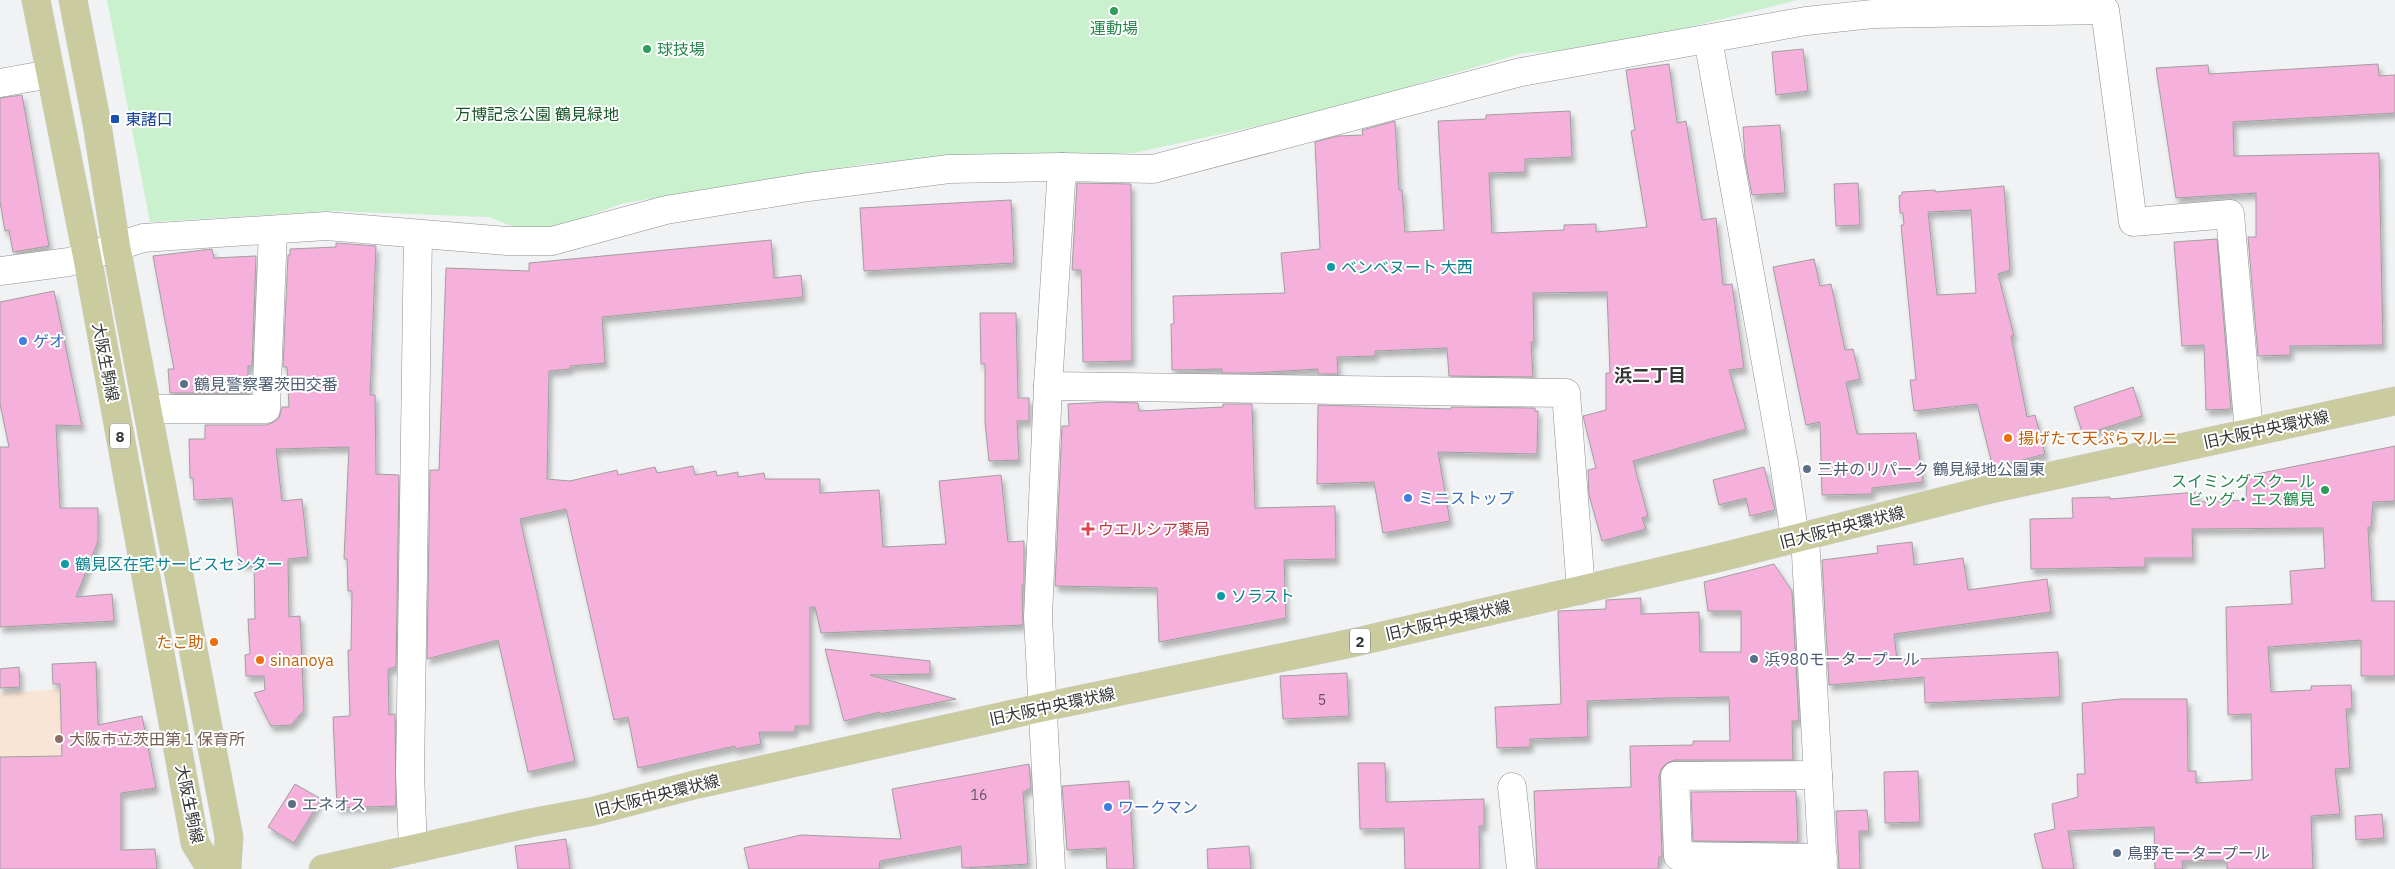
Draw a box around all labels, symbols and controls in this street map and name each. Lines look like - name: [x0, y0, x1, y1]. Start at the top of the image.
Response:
- marker: 運動場: [1108, 5, 1120, 17]
- place label: 運動場: [1090, 18, 1138, 38]
- place label: 球技場: [657, 39, 705, 59]
- marker: 球技場: [641, 43, 653, 55]
- park label: 万博記念公園 鶴見緑地: [455, 104, 619, 124]
- place label: 東諸口: [125, 109, 173, 129]
- marker: 東諸口: [109, 113, 121, 125]
- place label: ベンベヌート 大西: [1341, 257, 1473, 277]
- marker: ベンベヌート 大西: [1325, 261, 1337, 273]
- street label: 大阪生駒線: [89, 321, 123, 403]
- place label: ゲオ: [33, 331, 65, 351]
- marker: ゲオ: [17, 335, 29, 347]
- district label: 浜二丁目: [1614, 364, 1686, 387]
- place label: 鶴見警察署茨田交番: [194, 374, 338, 394]
- marker: 鶴見警察署茨田交番: [178, 378, 190, 390]
- street label: 旧大阪中央環状線: [2201, 406, 2331, 452]
- road number: 8: [110, 424, 130, 448]
- place label: 揚げたて天ぷらマルニ: [2018, 428, 2178, 448]
- marker: 揚げたて天ぷらマルニ: [2002, 432, 2014, 444]
- place label: 三井のリパーク 鶴見緑地公園東: [1817, 459, 2045, 479]
- marker: 三井のリパーク 鶴見緑地公園東: [1801, 463, 1813, 475]
- place label: スイミングスクール ビッグ・エス鶴見: [2171, 471, 2315, 509]
- marker: スイミングスクール ビッグ・エス鶴見: [2319, 484, 2331, 496]
- place label: ミニストップ: [1418, 488, 1514, 508]
- marker: ミニストップ: [1402, 492, 1414, 504]
- street label: 旧大阪中央環状線: [1777, 502, 1907, 552]
- place label: ウエルシア薬局: [1098, 519, 1210, 539]
- marker: ウエルシア薬局: [1082, 523, 1094, 535]
- place label: 鶴見区在宅サービスセンター: [75, 554, 283, 574]
- marker: 鶴見区在宅サービスセンター: [59, 558, 71, 570]
- place label: ソラスト: [1231, 586, 1295, 606]
- marker: ソラスト: [1215, 590, 1227, 602]
- street label: 旧大阪中央環状線: [1383, 596, 1513, 644]
- road number: 2: [1350, 628, 1370, 654]
- place label: たこ助: [156, 632, 204, 652]
- marker: たこ助: [208, 636, 220, 648]
- place label: 浜980モータープール: [1764, 649, 1920, 669]
- place label: sinanoya: [270, 650, 334, 670]
- marker: 浜980モータープール: [1748, 653, 1760, 665]
- marker: sinanoya: [254, 654, 266, 666]
- street label: 旧大阪中央環状線: [987, 683, 1117, 729]
- house number: 5: [1318, 691, 1326, 709]
- place label: 大阪市立茨田第１保育所: [69, 729, 245, 749]
- marker: 大阪市立茨田第１保育所: [53, 733, 65, 745]
- street label: 大阪生駒線: [172, 763, 208, 845]
- street label: 旧大阪中央環状線: [592, 770, 722, 820]
- house number: 16: [971, 786, 987, 804]
- place label: エネオス: [302, 794, 366, 814]
- place label: ワークマン: [1118, 797, 1198, 817]
- marker: エネオス: [286, 798, 298, 810]
- marker: ワークマン: [1102, 801, 1114, 813]
- place label: 鳥野モータープール: [2127, 843, 2270, 863]
- marker: 鳥野モータープール: [2111, 847, 2123, 859]

